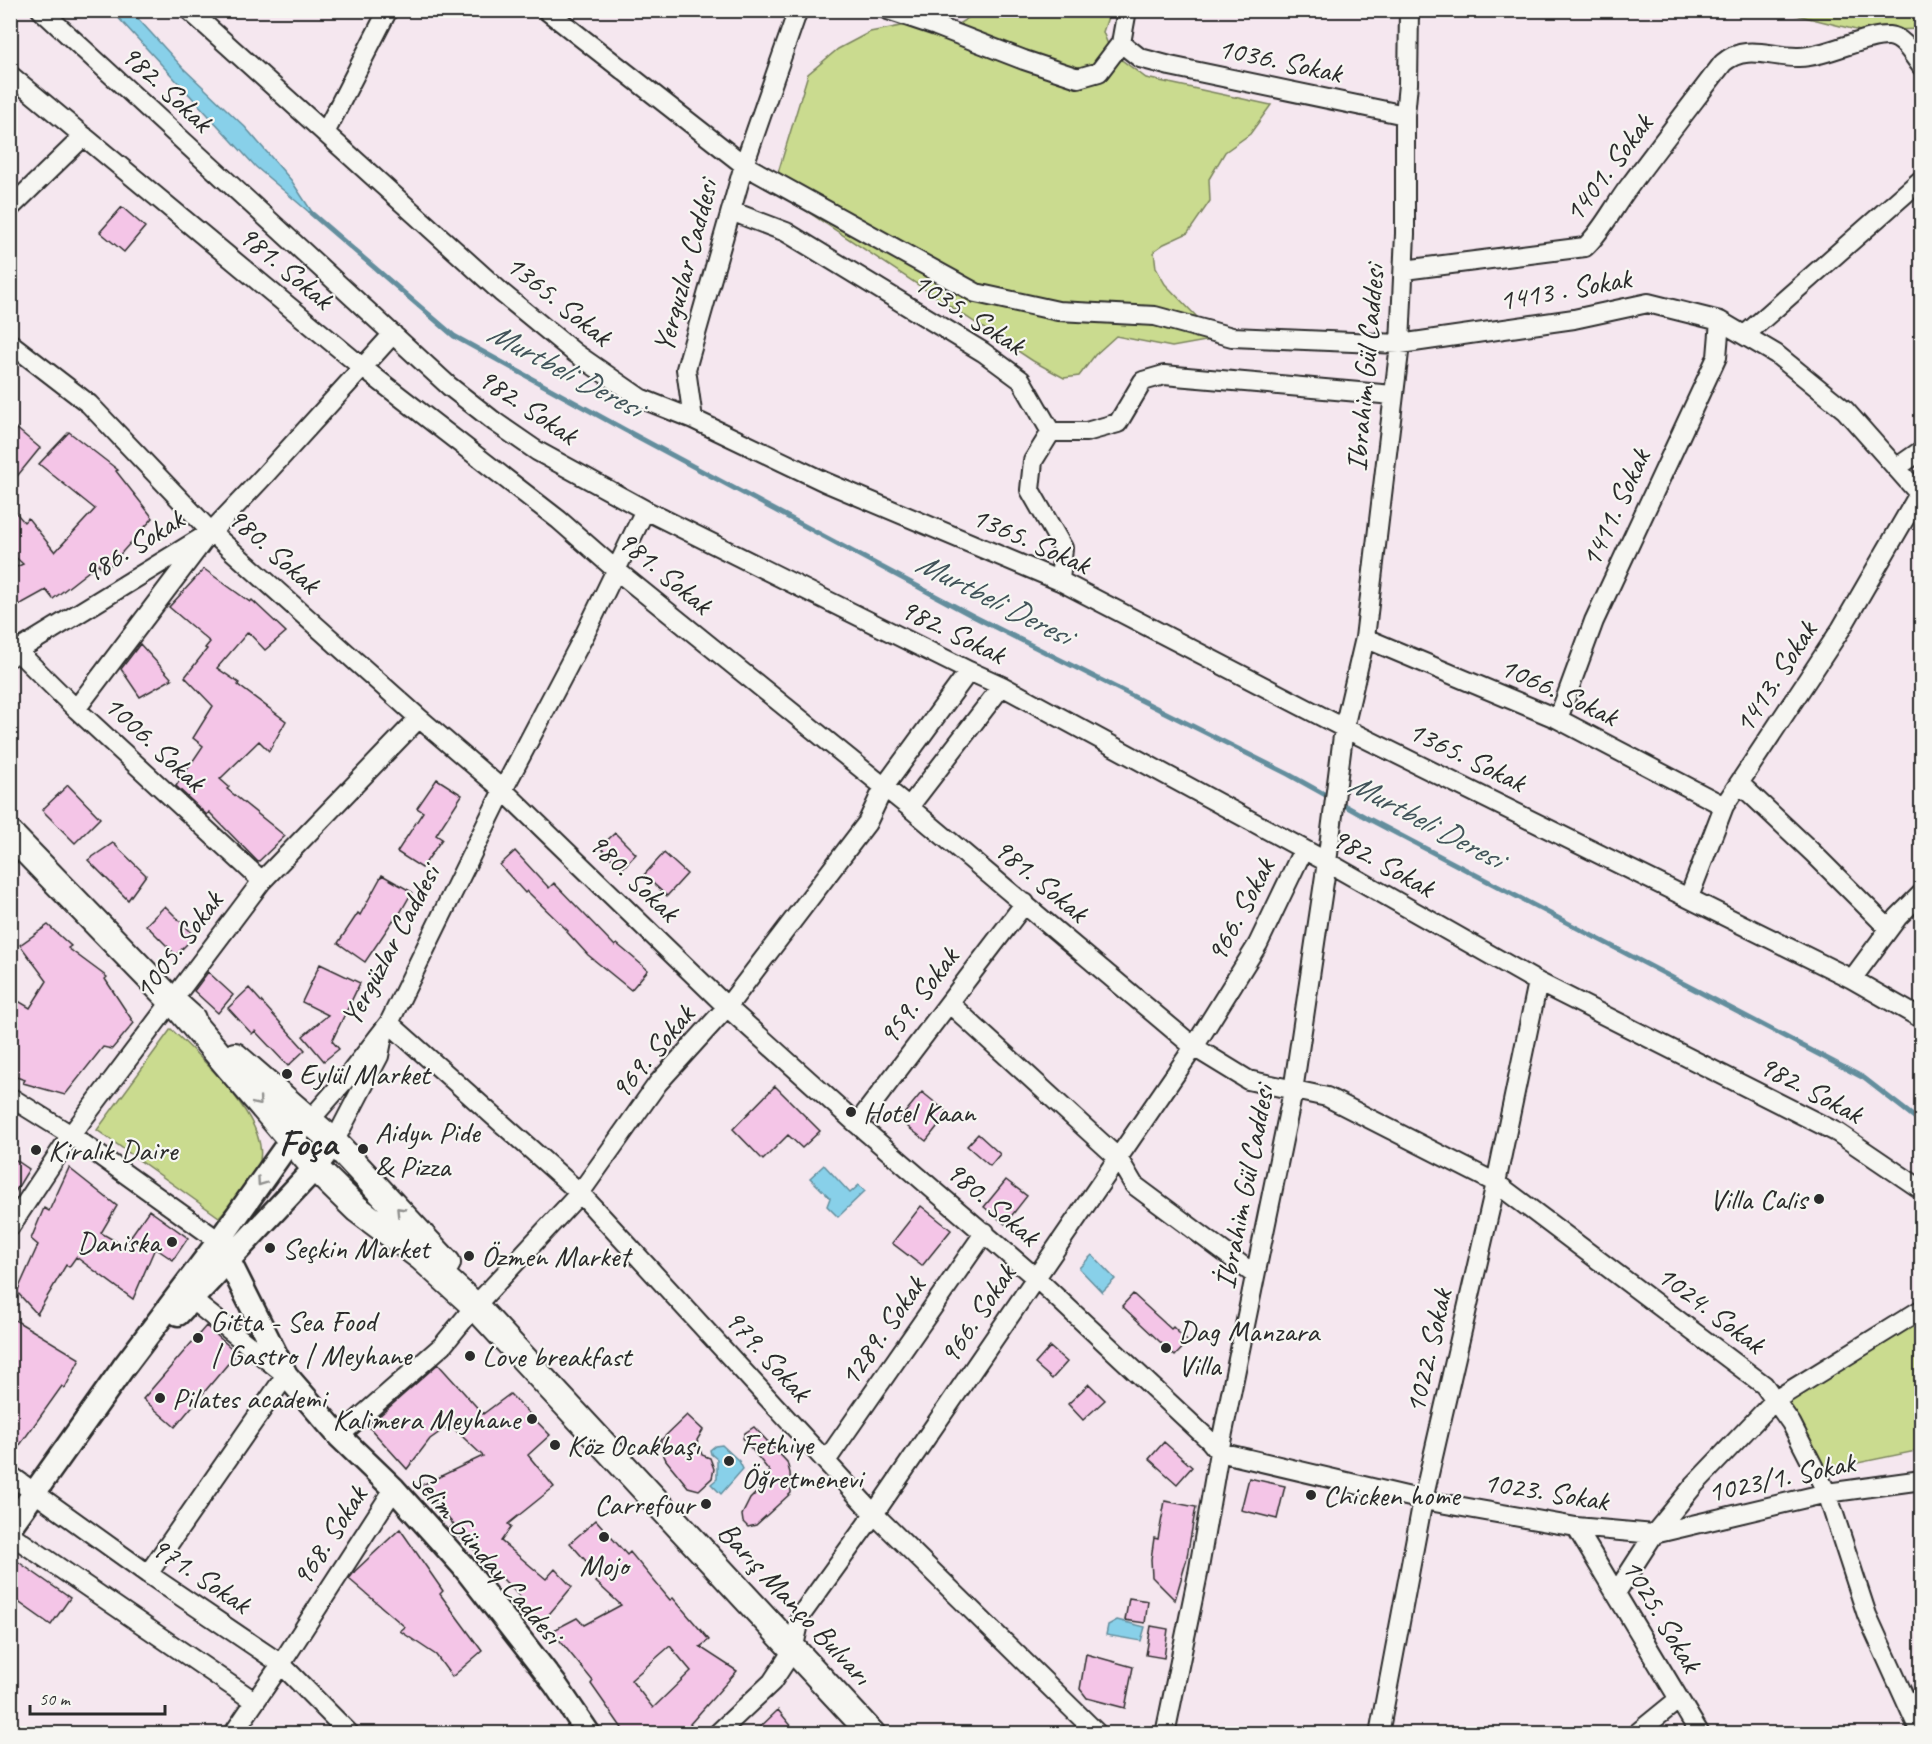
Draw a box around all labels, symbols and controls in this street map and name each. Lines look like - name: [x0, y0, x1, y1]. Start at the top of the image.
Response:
- street label: 1036. Sokak: [1214, 28, 1348, 92]
- street label: 982. Sokak: [113, 36, 223, 142]
- street label: 1401. Sokak: [1555, 105, 1662, 230]
- street label: Yerguzlar Caddesi: [644, 172, 727, 356]
- street label: 981. Sokak: [231, 216, 343, 319]
- street label: 1365. Sokak: [498, 246, 622, 356]
- street label: 1413 . Sokak: [1496, 258, 1636, 319]
- street label: Ibrahim Gül Caddesi: [1337, 260, 1393, 473]
- street label: 1035. Sokak: [906, 263, 1034, 364]
- water label: Murtbeli Deresi: [481, 312, 656, 431]
- street label: 982. Sokak: [471, 359, 587, 454]
- street label: 1411. Sokak: [1571, 441, 1660, 573]
- street label: 1365. Sokak: [966, 497, 1098, 584]
- street label: 980. Sokak: [219, 498, 330, 603]
- street label: 986. Sokak: [75, 499, 193, 592]
- street label: 981. Sokak: [610, 521, 722, 624]
- water label: Murtbeli Deresi: [910, 542, 1085, 659]
- street label: 982. Sokak: [894, 589, 1014, 674]
- street label: 1413. Sokak: [1725, 612, 1826, 740]
- street label: 1066. Sokak: [1494, 647, 1626, 736]
- street label: 1006. Sokak: [96, 686, 216, 801]
- street label: 1365. Sokak: [1402, 711, 1534, 802]
- water label: Murtbeli Deresi: [1342, 763, 1517, 882]
- street label: 982. Sokak: [1325, 818, 1443, 907]
- street label: 980. Sokak: [580, 824, 689, 931]
- street label: 981. Sokak: [986, 829, 1098, 932]
- street label: 966. Sokak: [1197, 850, 1284, 969]
- street label: Yergüzlar Caddesi: [332, 855, 450, 1032]
- street label: 1005. Sokak: [125, 882, 232, 1007]
- street label: 959. Sokak: [869, 938, 968, 1052]
- street label: 969. Sokak: [601, 995, 704, 1107]
- street label: 982. Sokak: [1752, 1046, 1871, 1133]
- place label: Eylül Market: [299, 1055, 433, 1093]
- marker: Eylül Market: [280, 1067, 294, 1081]
- street label: İbrahim Gül Caddesi: [1206, 1079, 1283, 1292]
- place label: Hotel Kaan: [863, 1093, 977, 1131]
- one-way arrow: [251, 1095, 262, 1106]
- marker: Hotel Kaan: [844, 1105, 858, 1119]
- place label: Aidyn Pide & Pizza: [375, 1113, 482, 1185]
- district label: Foça: [279, 1120, 340, 1166]
- place label: Kiralık Daire: [48, 1131, 179, 1169]
- marker: Aidyn Pide & Pizza: [356, 1142, 370, 1156]
- marker: Kiralık Daire: [29, 1143, 43, 1157]
- street label: 980. Sokak: [938, 1152, 1049, 1256]
- one-way arrow: [257, 1176, 268, 1187]
- place label: Villa Calis: [1710, 1180, 1810, 1218]
- marker: Villa Calis: [1812, 1192, 1826, 1206]
- one-way arrow: [396, 1207, 407, 1217]
- place label: Daniska: [77, 1223, 163, 1261]
- place label: Seçkin Market: [282, 1229, 432, 1267]
- marker: Daniska: [165, 1235, 179, 1249]
- place label: Özmen Market: [481, 1237, 633, 1275]
- marker: Seçkin Market: [263, 1241, 277, 1255]
- marker: Özmen Market: [462, 1249, 476, 1263]
- street label: 966. Sokak: [930, 1255, 1025, 1371]
- street label: 1024. Sokak: [1649, 1256, 1774, 1363]
- street label: 1289. Sokak: [830, 1267, 935, 1394]
- street label: 1022. Sokak: [1395, 1283, 1461, 1417]
- street label: 979. Sokak: [716, 1300, 821, 1411]
- place label: Gitta - Sea Food | Gastro | Meyhane: [210, 1302, 414, 1374]
- place label: Dag Manzara Villa: [1178, 1312, 1321, 1384]
- marker: Gitta - Sea Food | Gastro | Meyhane: [191, 1331, 205, 1345]
- place label: Love breakfast: [482, 1337, 634, 1375]
- marker: Dag Manzara Villa: [1159, 1341, 1173, 1355]
- marker: Love breakfast: [463, 1349, 477, 1363]
- place label: Pilates academi: [172, 1379, 329, 1417]
- marker: Pilates academi: [153, 1391, 167, 1405]
- place label: Kalimera Meyhane: [332, 1400, 522, 1438]
- marker: Kalimera Meyhane: [525, 1412, 539, 1426]
- place label: Fethiye Öğretmenevi: [741, 1425, 866, 1497]
- place label: Köz Ocakbaşı: [567, 1426, 701, 1464]
- marker: Köz Ocakbaşı: [548, 1438, 562, 1452]
- street label: 1023/1. Sokak: [1704, 1442, 1860, 1511]
- marker: Fethiye Öğretmenevi: [722, 1454, 736, 1468]
- street label: Selim Günday Caddesi: [403, 1460, 574, 1654]
- street label: 1023. Sokak: [1481, 1462, 1613, 1520]
- place label: Chicken home: [1323, 1476, 1462, 1514]
- street label: 968. Sokak: [282, 1477, 377, 1594]
- place label: Carrefour: [594, 1485, 697, 1523]
- marker: Chicken home: [1304, 1488, 1318, 1502]
- marker: Carrefour: [699, 1497, 713, 1511]
- street label: Barış Manço Bulvarı: [710, 1513, 881, 1694]
- street label: 971. Sokak: [144, 1528, 260, 1623]
- marker: Mojo: [597, 1530, 611, 1544]
- place label: Mojo: [580, 1546, 632, 1584]
- street label: 1025. Sokak: [1613, 1551, 1712, 1681]
- scale bar: [30, 1678, 165, 1716]
- text: 50 m: [39, 1688, 72, 1710]

